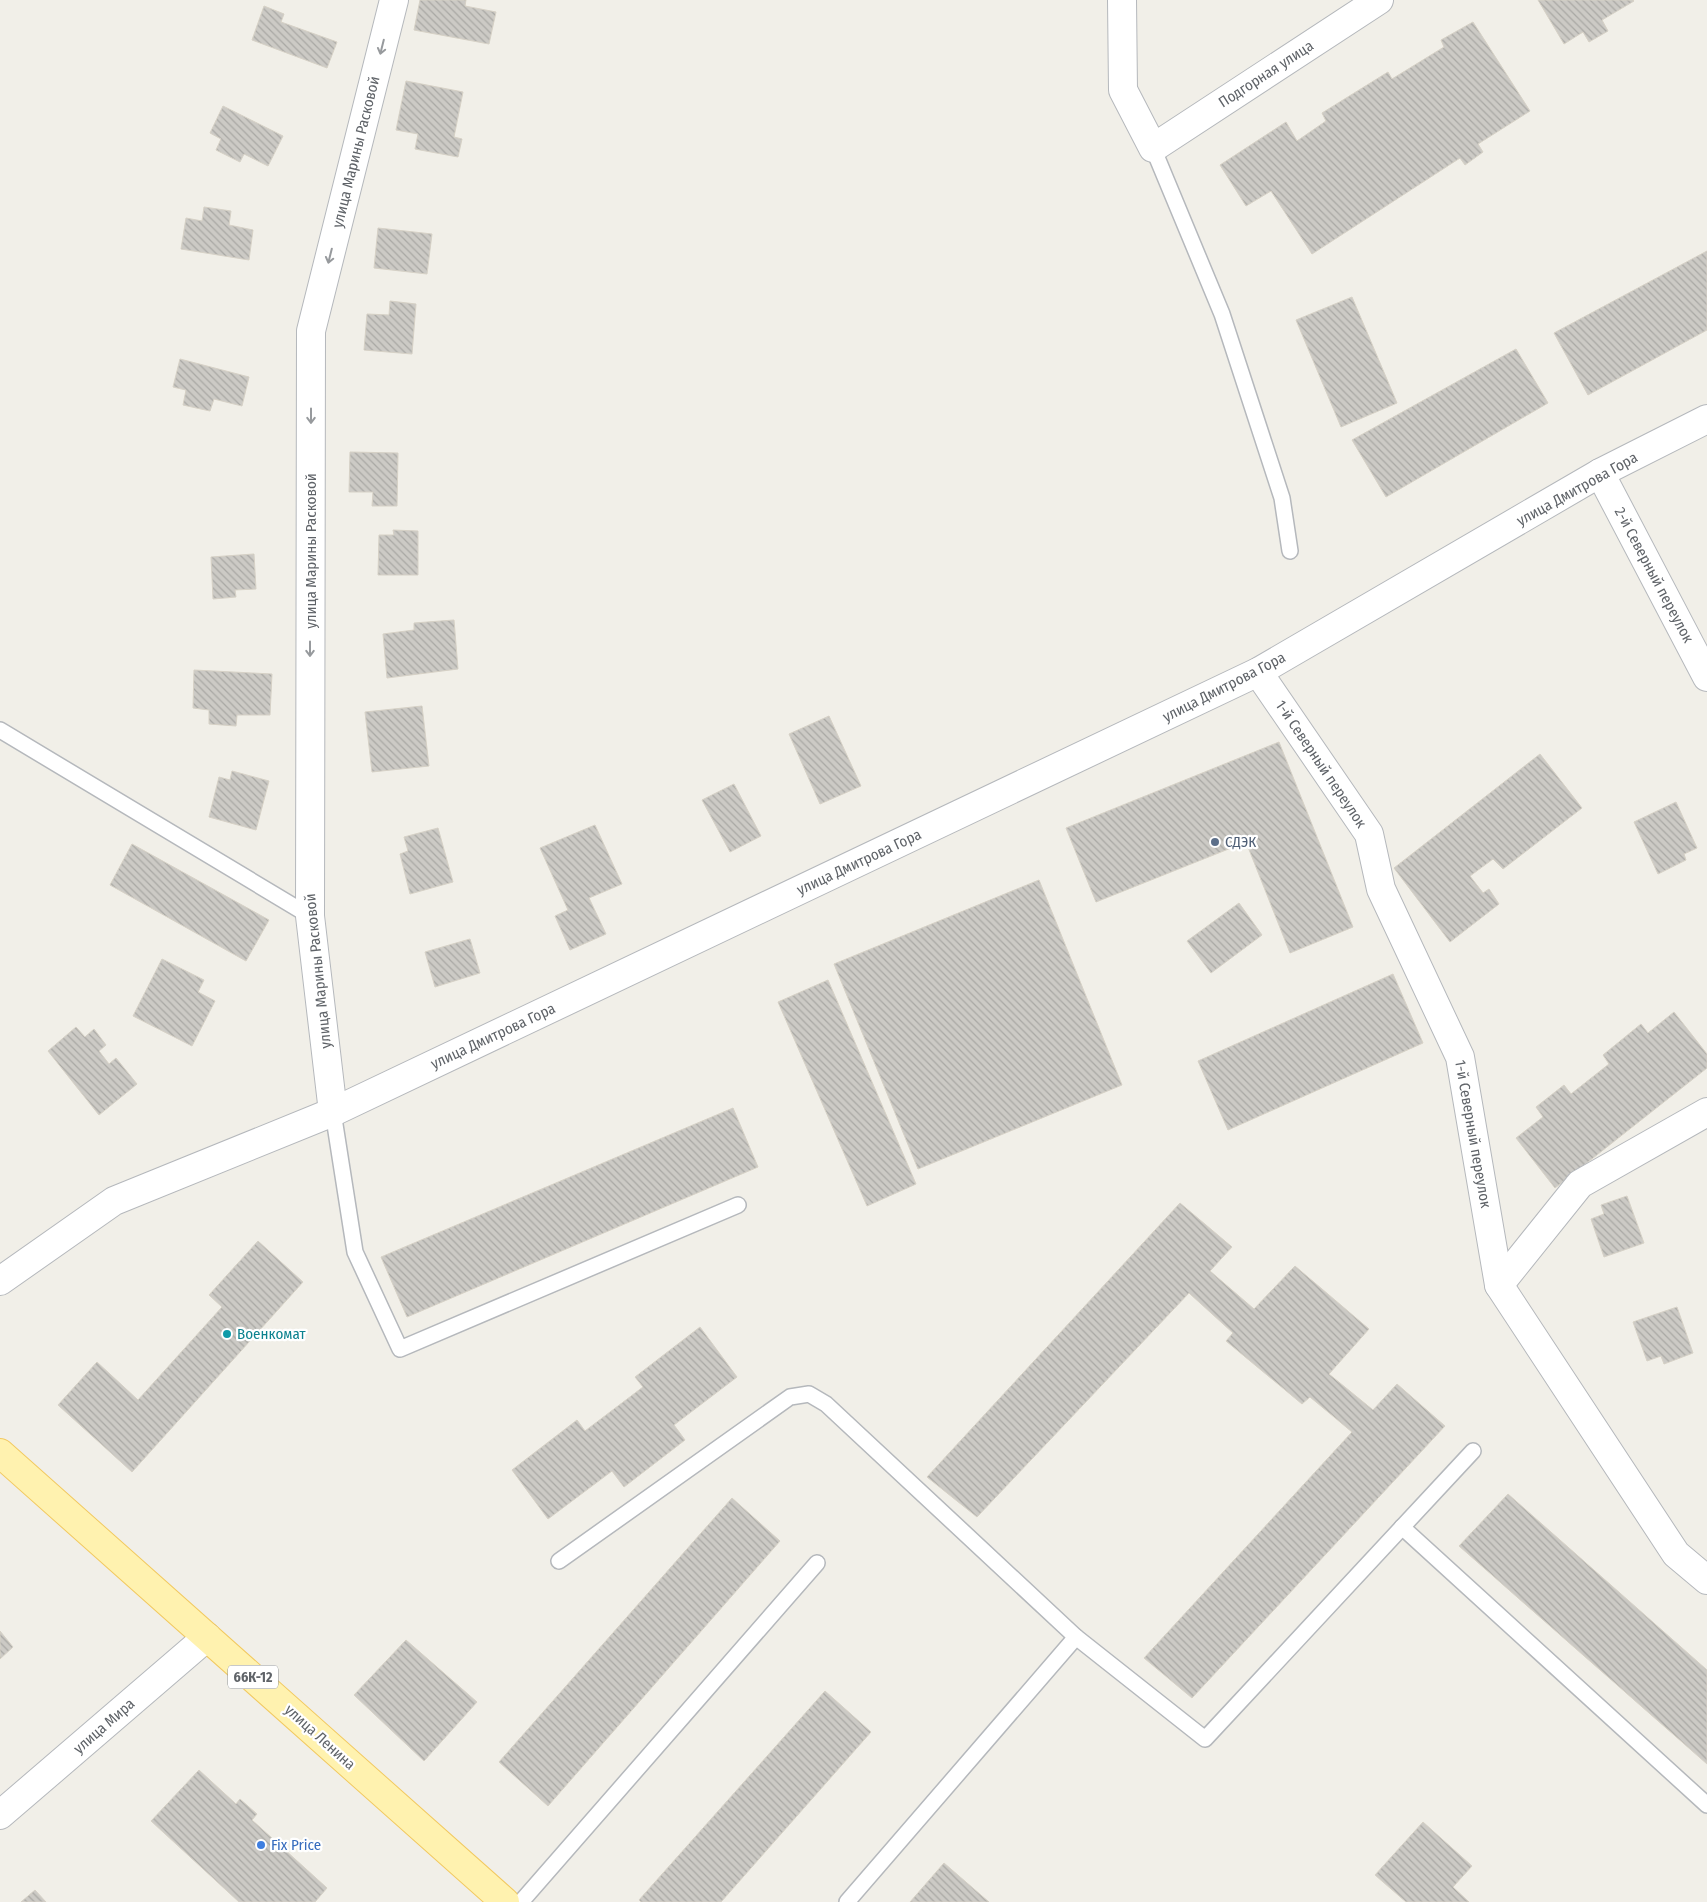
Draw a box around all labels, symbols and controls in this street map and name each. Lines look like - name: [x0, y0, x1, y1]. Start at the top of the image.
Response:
- street label: Подгорная улица: [1215, 37, 1317, 111]
- one-way arrow: [377, 39, 386, 55]
- street label: улица Марины Расковой: [328, 74, 384, 230]
- one-way arrow: [325, 247, 334, 263]
- one-way arrow: [306, 408, 316, 424]
- street label: улица Дмитрова Гора: [1513, 448, 1641, 530]
- street label: улица Марины Расковой: [302, 473, 320, 629]
- street label: 2-й Северный переулок: [1611, 504, 1697, 646]
- one-way arrow: [306, 640, 315, 656]
- street label: улица Дмитрова Гора: [1160, 648, 1288, 726]
- street label: 1-й Северный переулок: [1272, 697, 1370, 831]
- street label: улица Дмитрова Гора: [794, 825, 924, 899]
- place label: СДЭК: [1225, 833, 1256, 851]
- marker: СДЭК: [1209, 836, 1221, 848]
- street label: улица Марины Расковой: [301, 893, 335, 1049]
- street label: улица Дмитрова Гора: [428, 999, 558, 1073]
- street label: 1-й Северный переулок: [1451, 1059, 1495, 1209]
- place label: Военкомат: [237, 1325, 306, 1343]
- marker: Военкомат: [221, 1328, 233, 1340]
- road number: 66К-12: [228, 1665, 278, 1688]
- street label: улица Мира: [70, 1695, 138, 1757]
- street label: улица Ленина: [281, 1701, 359, 1773]
- place label: Fix Price: [271, 1836, 321, 1854]
- marker: Fix Price: [255, 1839, 267, 1851]

